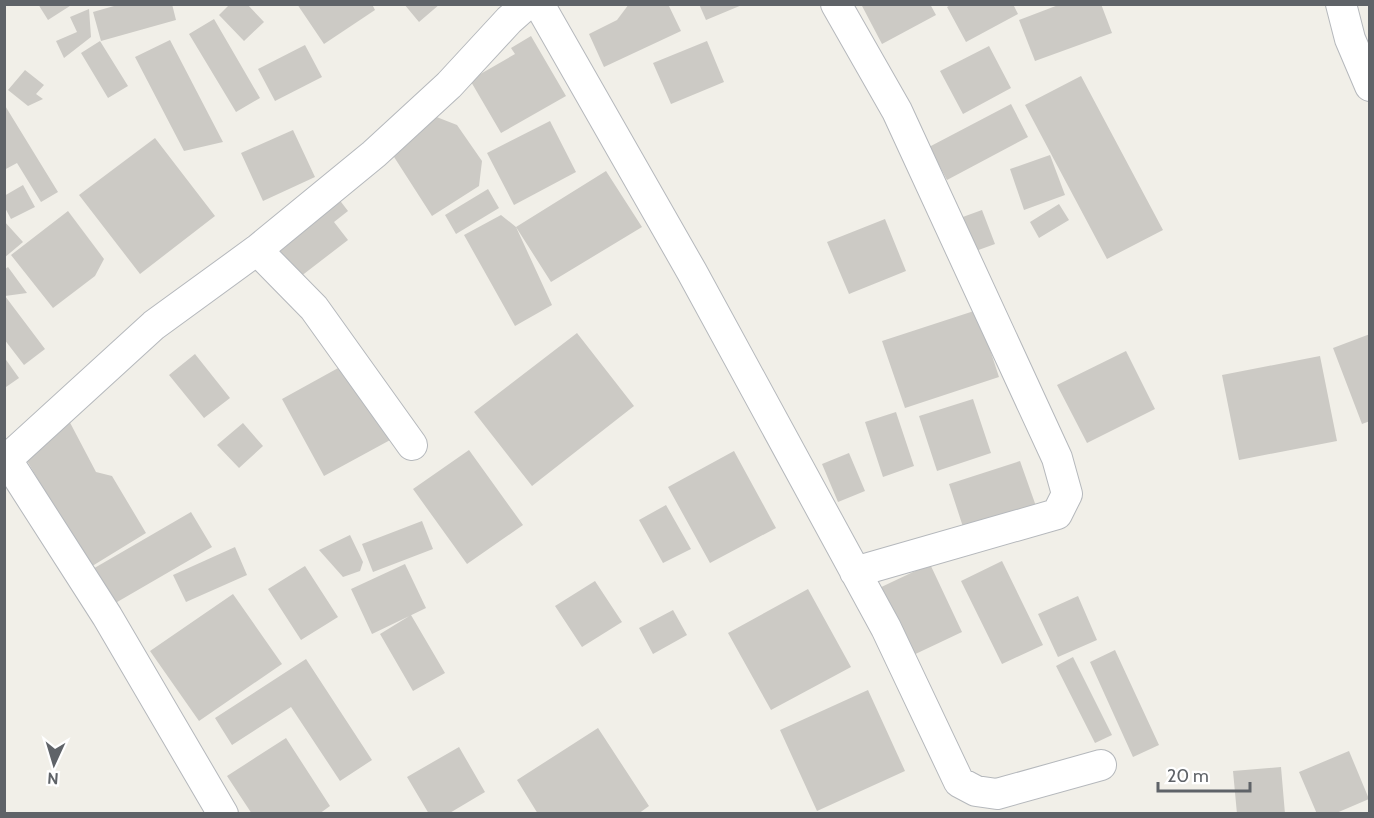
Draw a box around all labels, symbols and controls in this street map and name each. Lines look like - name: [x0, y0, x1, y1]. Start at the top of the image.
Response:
- north arrow: [24, 734, 84, 794]
- scale bar: [1158, 755, 1250, 793]
- text: 20 m: [1167, 765, 1209, 787]
- text: N: [47, 769, 59, 788]

